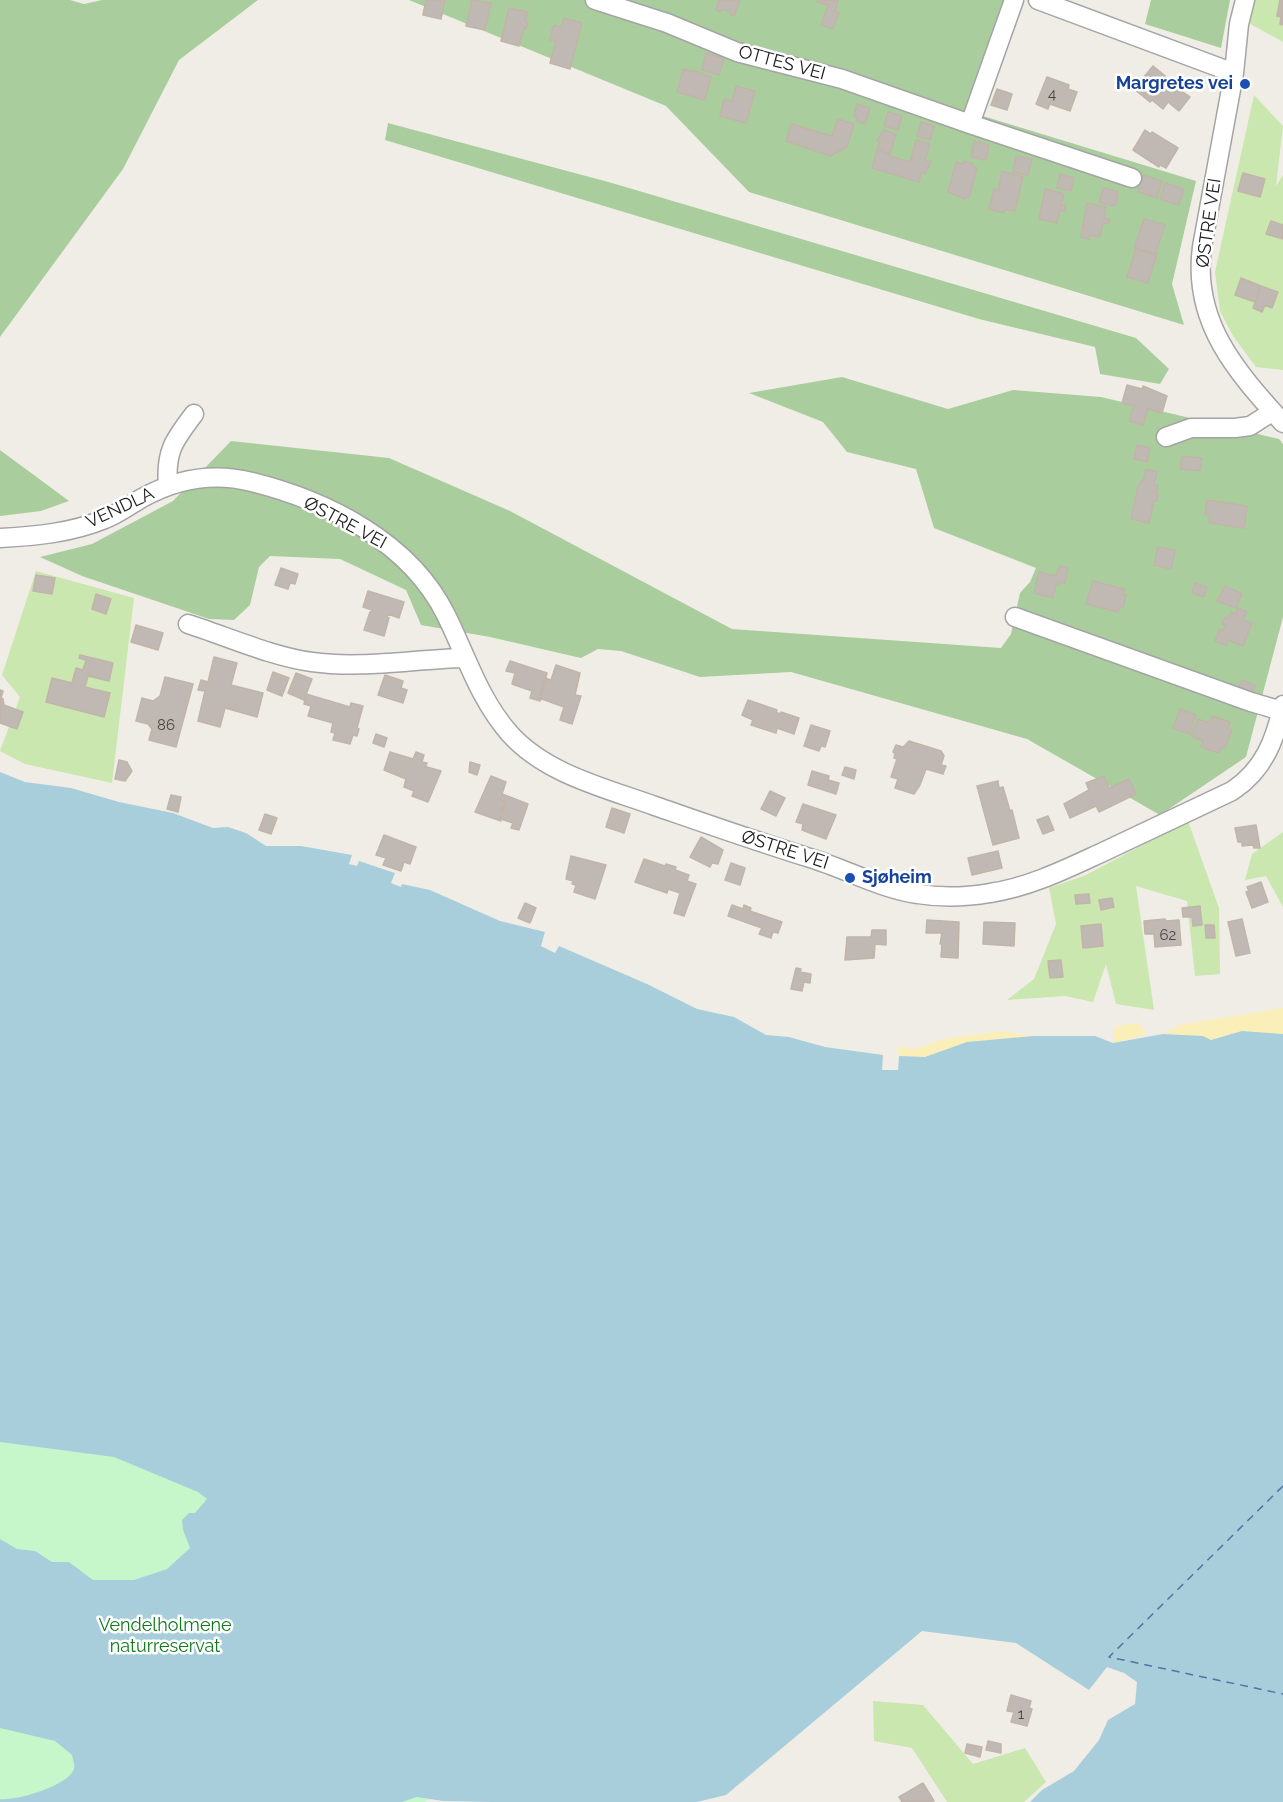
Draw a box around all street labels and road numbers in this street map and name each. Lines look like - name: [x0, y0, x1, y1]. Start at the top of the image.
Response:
- street label: OTTES VEI: [736, 41, 828, 85]
- street label: ØSTRE VEI: [1192, 177, 1226, 269]
- street label: VENDLA: [83, 483, 157, 533]
- street label: ØSTRE VEI: [300, 492, 390, 554]
- street label: ØSTRE VEI: [739, 826, 831, 874]

